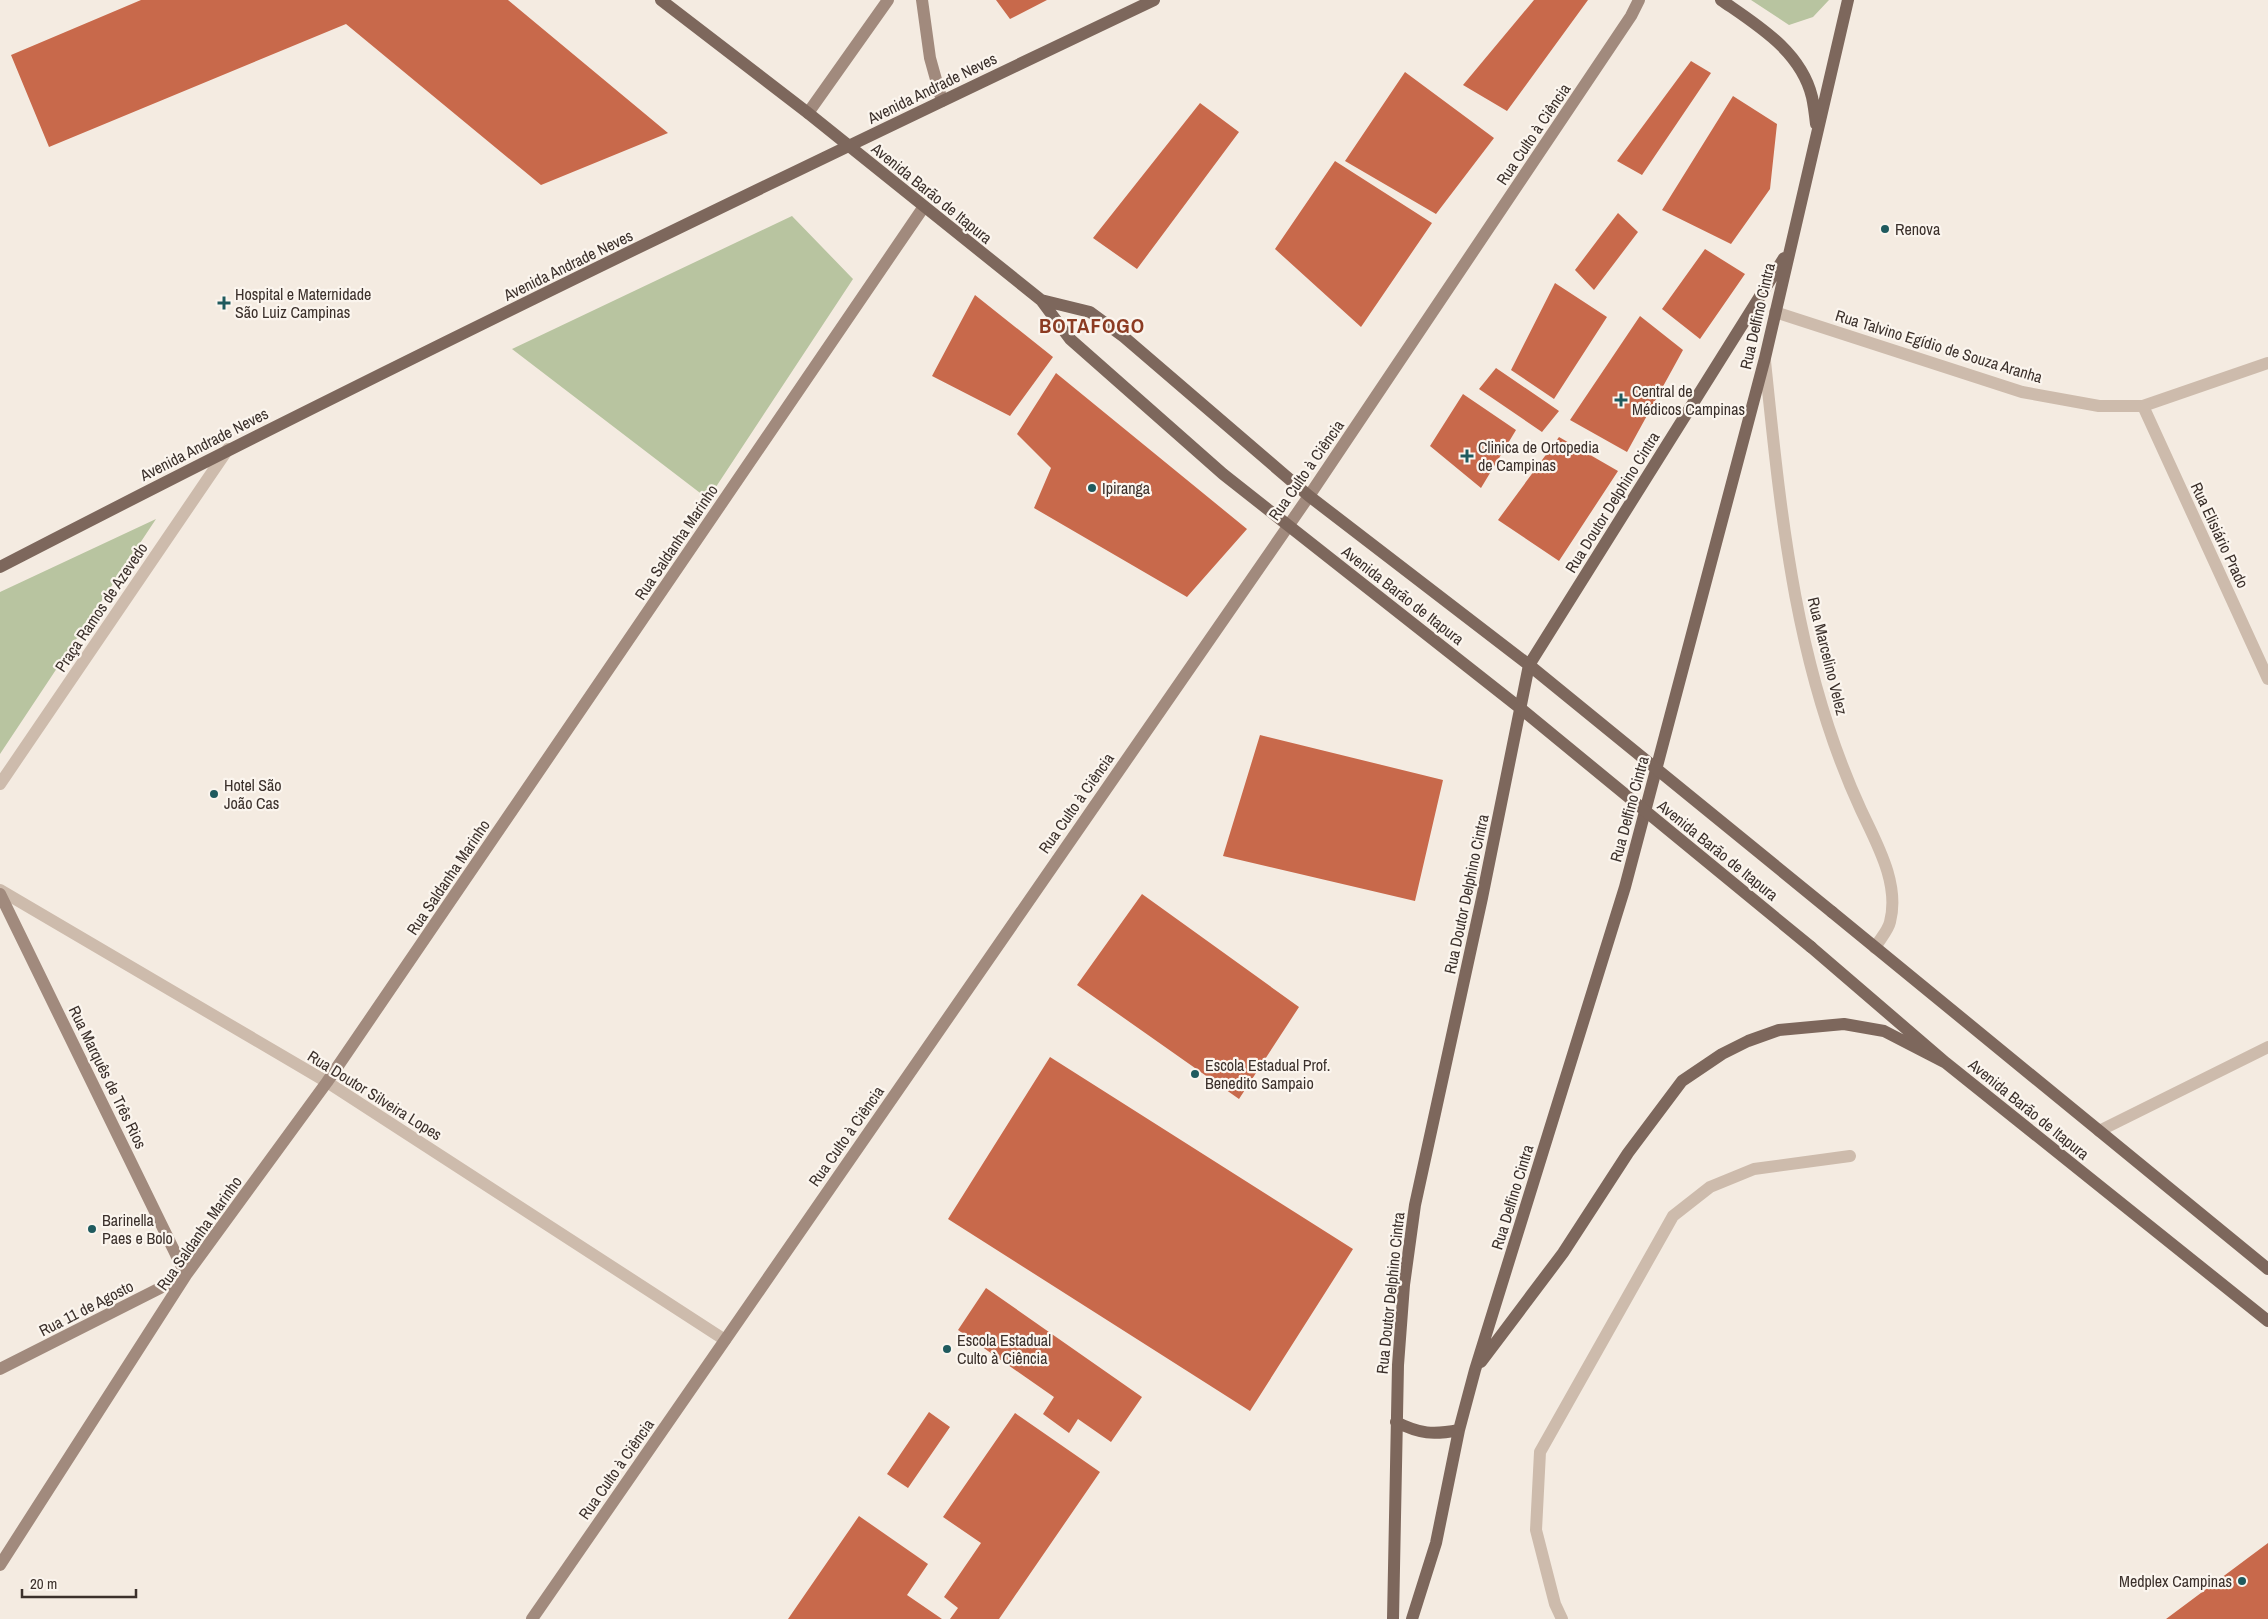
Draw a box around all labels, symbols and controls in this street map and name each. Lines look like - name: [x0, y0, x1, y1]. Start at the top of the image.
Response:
- street label: Avenida Andrade Neves: [863, 47, 1000, 129]
- street label: Rua Culto à Ciência: [1491, 78, 1576, 189]
- street label: Avenida Barão de Itapura: [866, 137, 997, 249]
- place label: Renova: [1895, 218, 1941, 240]
- marker: Renova: [1879, 223, 1891, 235]
- street label: Avenida Andrade Neves: [499, 224, 636, 306]
- street label: Rua Delfino Cintra: [1734, 260, 1780, 371]
- place label: Hospital e Maternidade São Luiz Campinas: [235, 283, 371, 323]
- marker: Hospital e Maternidade São Luiz Campinas: [217, 296, 231, 310]
- street label: Rua Talvino Egídio de Souza Aranha: [1833, 304, 2046, 388]
- district label: BOTAFOGO: [1039, 311, 1145, 340]
- place label: Central de Médicos Campinas: [1632, 380, 1745, 420]
- marker: Central de Médicos Campinas: [1614, 393, 1628, 407]
- street label: Avenida Andrade Neves: [135, 402, 272, 486]
- street label: Rua Culto à Ciência: [1263, 415, 1349, 525]
- street label: Rua Doutor Delphino Cintra: [1560, 427, 1665, 577]
- place label: Clinica de Ortopedia de Campinas: [1478, 436, 1600, 476]
- marker: Clinica de Ortopedia de Campinas: [1460, 449, 1474, 463]
- place label: Ipiranga: [1102, 477, 1151, 499]
- street label: Rua Elisiário Prado: [2186, 478, 2254, 592]
- street label: Rua Saldanha Marinho: [629, 480, 723, 604]
- marker: Ipiranga: [1086, 482, 1098, 494]
- street label: Praça Ramos de Azevedo: [49, 538, 153, 676]
- street label: Avenida Barão de Itapura: [1337, 540, 1469, 650]
- street label: Rua Marcelino Velez: [1803, 595, 1853, 718]
- street label: Rua Culto à Ciência: [1033, 748, 1119, 858]
- street label: Rua Delfino Cintra: [1604, 753, 1654, 864]
- place label: Hotel São João Cas: [224, 774, 282, 814]
- marker: Hotel São João Cas: [208, 788, 220, 800]
- street label: Avenida Barão de Itapura: [1652, 794, 1783, 906]
- street label: Rua Doutor Delphino Cintra: [1438, 811, 1494, 976]
- street label: Rua Saldanha Marinho: [401, 815, 495, 939]
- street label: Rua Marquês de Três Rios: [64, 1002, 152, 1152]
- street label: Rua Doutor Silveira Lopes: [304, 1045, 446, 1145]
- street label: Avenida Barão de Itapura: [1963, 1053, 2094, 1165]
- place label: Escola Estadual Prof. Benedito Sampaio: [1205, 1054, 1330, 1094]
- marker: Escola Estadual Prof. Benedito Sampaio: [1189, 1068, 1201, 1080]
- street label: Rua Culto à Ciência: [803, 1081, 889, 1191]
- street label: Rua Delfino Cintra: [1486, 1141, 1539, 1252]
- street label: Rua Saldanha Marinho: [151, 1171, 247, 1295]
- place label: Barinella Paes e Bolo: [102, 1209, 173, 1249]
- street label: Rua Doutor Delphino Cintra: [1371, 1210, 1410, 1375]
- marker: Barinella Paes e Bolo: [86, 1223, 98, 1235]
- street label: Rua 11 de Agosto: [35, 1275, 137, 1341]
- place label: Escola Estadual Culto à Ciência: [957, 1329, 1051, 1369]
- marker: Escola Estadual Culto à Ciência: [941, 1343, 953, 1355]
- street label: Rua Culto à Ciência: [573, 1414, 659, 1524]
- scale bar: [22, 1566, 136, 1598]
- place label: Medplex Campinas: [2119, 1570, 2232, 1592]
- text: 20 m: [30, 1573, 57, 1594]
- marker: Medplex Campinas: [2236, 1575, 2248, 1587]

